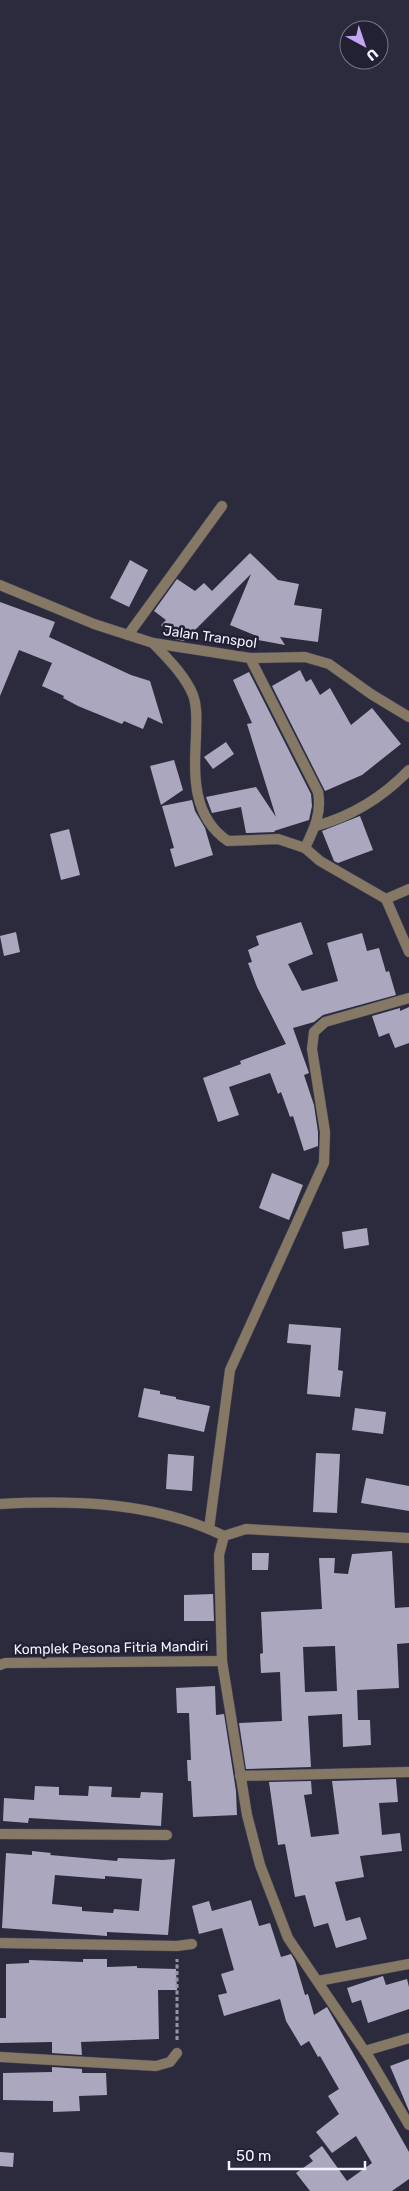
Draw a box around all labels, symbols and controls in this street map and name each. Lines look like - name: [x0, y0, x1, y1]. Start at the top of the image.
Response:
- north arrow: [339, 20, 389, 70]
- text: U: [363, 45, 381, 64]
- street label: Jalan Transpol: [162, 622, 258, 652]
- street label: Komplek Pesona Fitria Mandiri: [13, 1638, 209, 1658]
- scale bar: [229, 2138, 365, 2170]
- text: 50 m: [236, 2147, 271, 2165]

